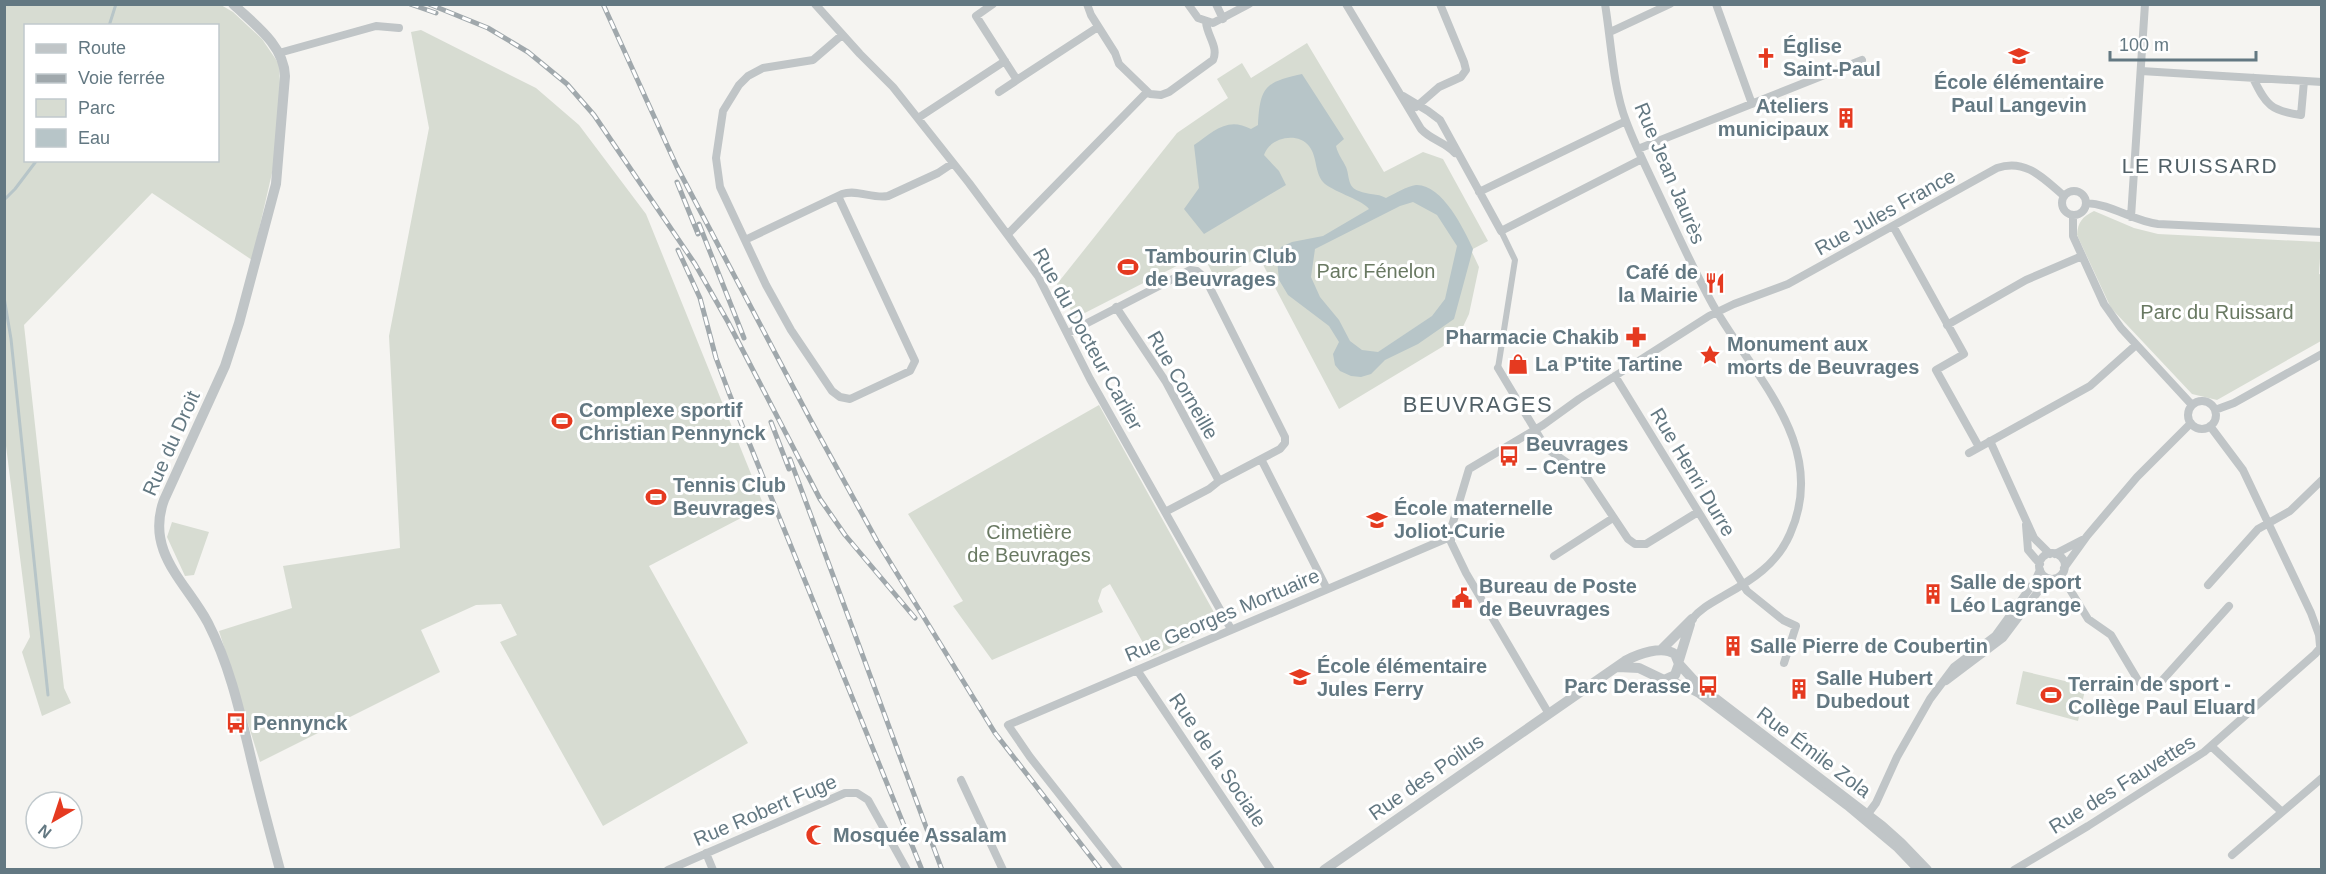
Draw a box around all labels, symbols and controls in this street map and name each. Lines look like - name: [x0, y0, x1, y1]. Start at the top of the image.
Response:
- legend: [24, 24, 219, 162]
- scale bar: [2110, 24, 2256, 62]
- place label: Église Saint-Paul: [1783, 35, 1881, 80]
- text: 100 m: [2119, 35, 2169, 55]
- text: Route: [78, 38, 126, 58]
- school or university icon: École élémentaire Paul Langevin: [2007, 44, 2031, 68]
- church icon: Église Saint-Paul: [1754, 46, 1778, 70]
- text: Voie ferrée: [78, 68, 165, 88]
- place label: École élémentaire Paul Langevin: [1934, 71, 2104, 116]
- place label: Ateliers municipaux: [1718, 95, 1829, 140]
- text: Parc: [78, 98, 115, 118]
- street label: Rue Jean Jaurès: [1630, 99, 1710, 247]
- building icon: Ateliers municipaux: [1834, 106, 1858, 130]
- text: Eau: [78, 128, 110, 148]
- district label: LE RUISSARD: [2122, 154, 2278, 177]
- street label: Rue Jules France: [1811, 164, 1959, 260]
- street label: Rue du Docteur Carlier: [1029, 244, 1147, 434]
- place label: Tambourin Club de Beuvrages: [1145, 245, 1297, 290]
- sports icon: Tambourin Club de Beuvrages: [1116, 255, 1140, 279]
- park label: Parc Fénelon: [1317, 260, 1435, 282]
- place label: Café de la Mairie: [1618, 261, 1698, 306]
- restaurant icon: Café de la Mairie: [1703, 271, 1727, 295]
- park label: Parc du Ruissard: [2140, 301, 2294, 323]
- pharmacy icon: Pharmacie Chakib: [1624, 325, 1648, 349]
- place label: Pharmacie Chakib: [1446, 326, 1619, 348]
- street label: Rue Corneille: [1143, 327, 1223, 443]
- place label: Monument aux morts de Beuvrages: [1727, 333, 1919, 378]
- place icon: Monument aux morts de Beuvrages: [1698, 343, 1722, 367]
- shop icon: La P'tite Tartine: [1506, 352, 1530, 376]
- place label: La P'tite Tartine: [1535, 353, 1683, 375]
- street label: Rue du Droit: [138, 387, 204, 499]
- district label: BEUVRAGES: [1403, 392, 1553, 417]
- place label: Complexe sportif Christian Pennynck: [579, 399, 767, 444]
- street label: Rue Henri Durre: [1646, 404, 1740, 540]
- sports icon: Complexe sportif Christian Pennynck: [550, 409, 574, 433]
- place label: Beuvrages – Centre: [1526, 433, 1628, 478]
- bus stop icon: Beuvrages – Centre: [1497, 444, 1521, 468]
- place label: Tennis Club Beuvrages: [673, 474, 786, 519]
- sports icon: Tennis Club Beuvrages: [644, 485, 668, 509]
- place label: École maternelle Joliot-Curie: [1394, 497, 1553, 542]
- school or university icon: École maternelle Joliot-Curie: [1365, 508, 1389, 532]
- park label: Cimetière de Beuvrages: [967, 521, 1091, 566]
- street label: Rue Georges Mortuaire: [1122, 564, 1322, 666]
- place label: Salle de sport Léo Lagrange: [1950, 571, 2081, 616]
- place label: Bureau de Poste de Beuvrages: [1479, 575, 1637, 620]
- building icon: Salle de sport Léo Lagrange: [1921, 582, 1945, 606]
- public building icon: Bureau de Poste de Beuvrages: [1450, 586, 1474, 610]
- building icon: Salle Pierre de Coubertin: [1721, 634, 1745, 658]
- place label: Salle Pierre de Coubertin: [1750, 635, 1988, 657]
- place label: École élémentaire Jules Ferry: [1317, 655, 1487, 700]
- school or university icon: École élémentaire Jules Ferry: [1288, 665, 1312, 689]
- place label: Salle Hubert Dubedout: [1816, 667, 1933, 712]
- place label: Terrain de sport - Collège Paul Eluard: [2068, 673, 2256, 718]
- bus stop icon: Parc Derasse: [1696, 674, 1720, 698]
- place label: Parc Derasse: [1564, 675, 1691, 697]
- building icon: Salle Hubert Dubedout: [1787, 677, 1811, 701]
- sports icon: Terrain de sport - Collège Paul Eluard: [2039, 683, 2063, 707]
- street label: Rue de la Sociale: [1165, 689, 1271, 831]
- street label: Rue Émile Zola: [1753, 702, 1876, 802]
- bus stop icon: Pennynck: [224, 711, 248, 735]
- place label: Pennynck: [253, 712, 348, 734]
- street label: Rue des Poilus: [1365, 729, 1487, 825]
- street label: Rue des Fauvettes: [2045, 730, 2199, 838]
- street label: Rue Robert Fuge: [690, 770, 840, 850]
- north arrow: [24, 790, 84, 850]
- text: N: [35, 821, 55, 842]
- mosque icon: Mosquée Assalam: [804, 823, 828, 847]
- place label: Mosquée Assalam: [833, 824, 1007, 846]

